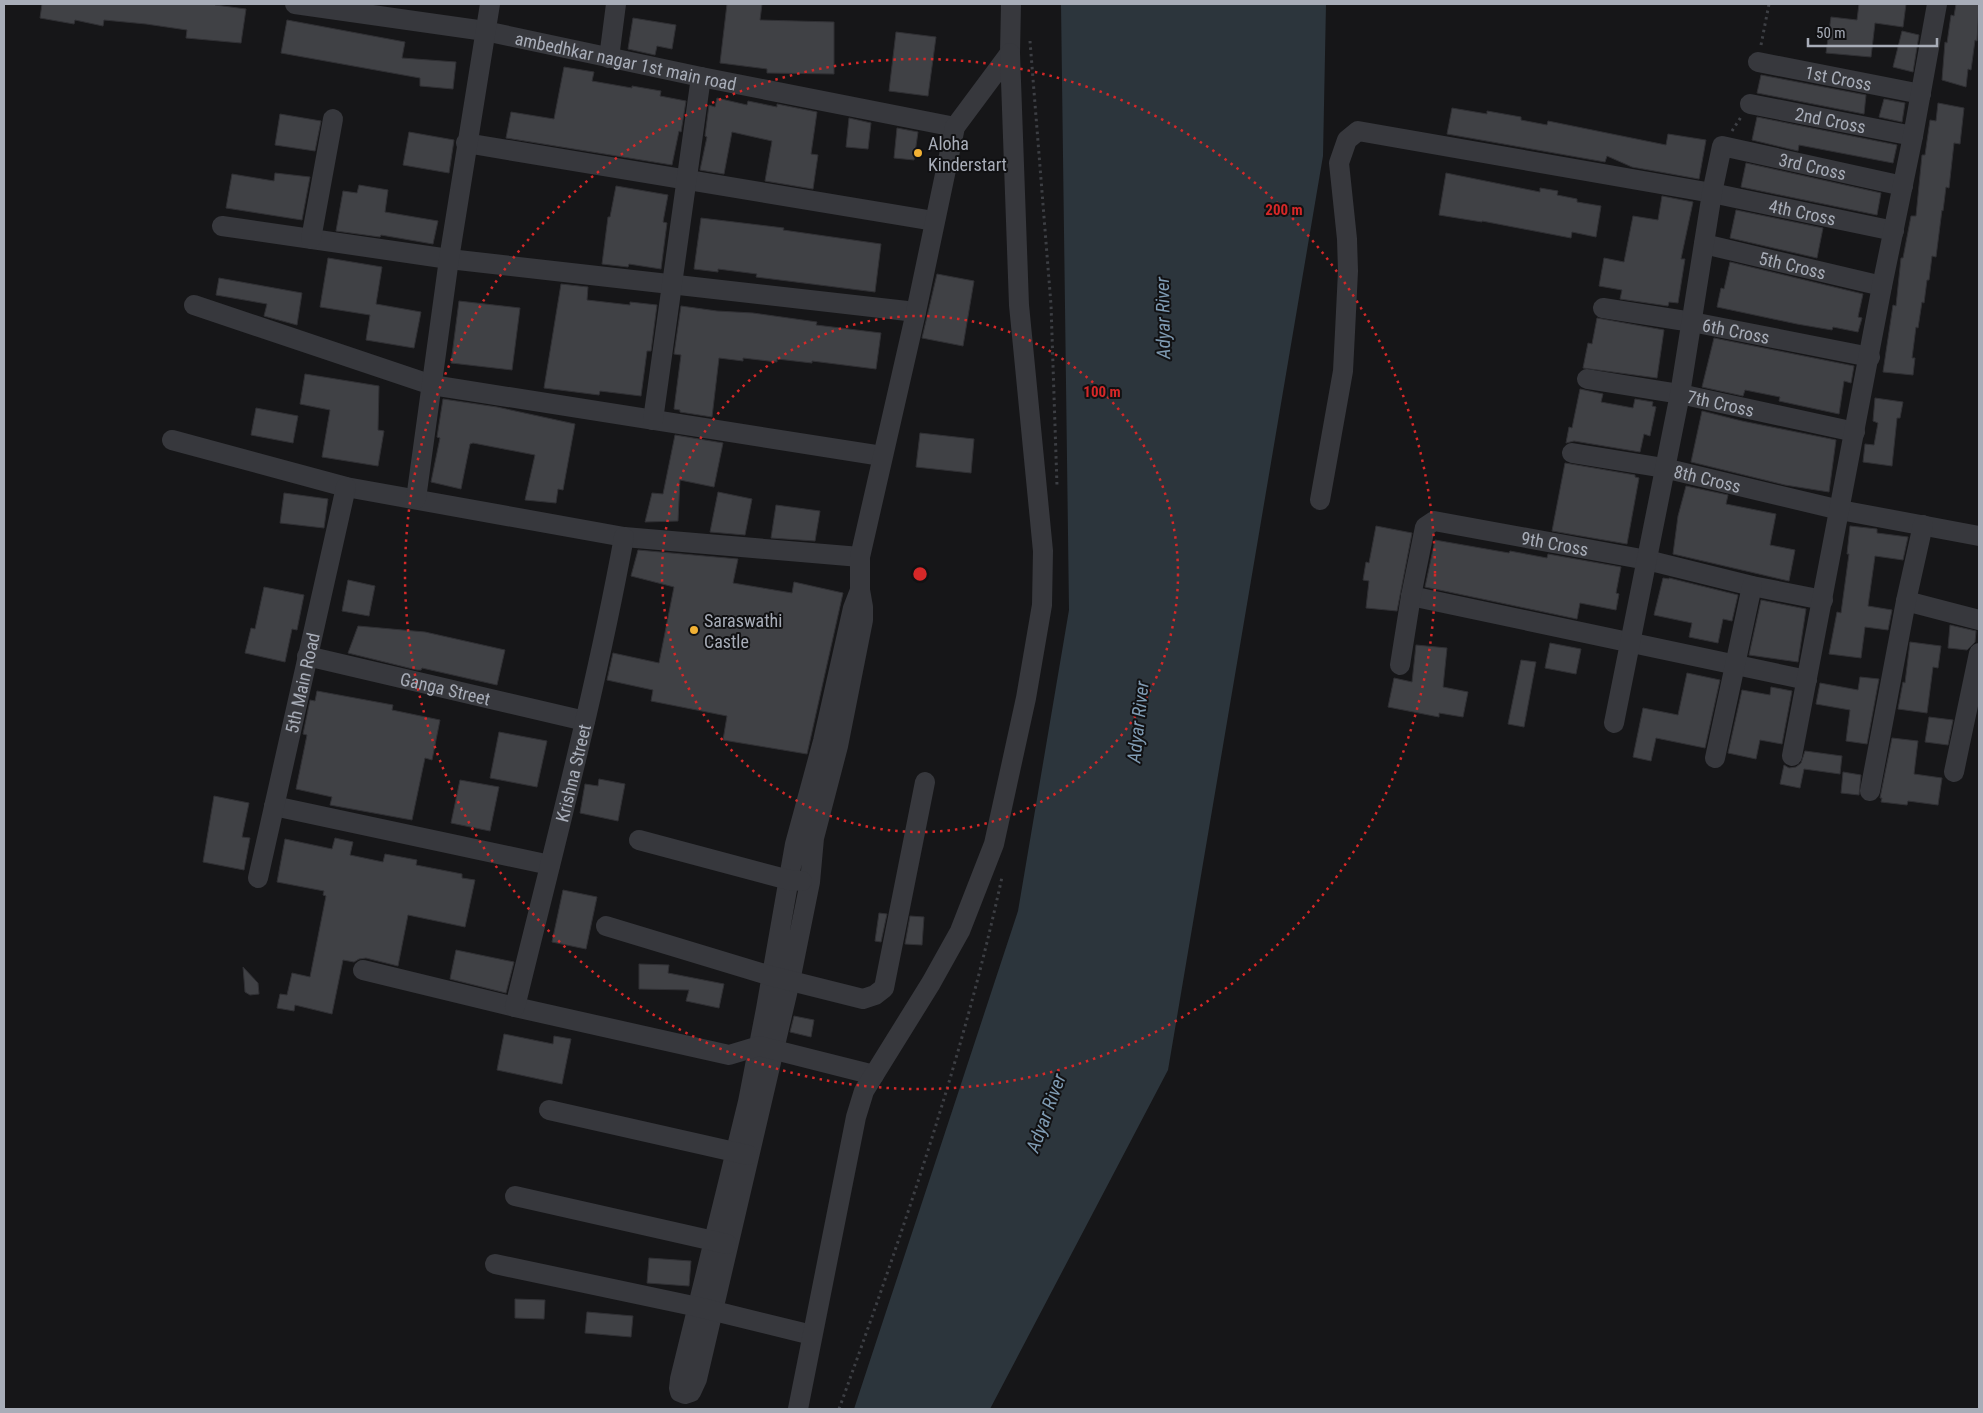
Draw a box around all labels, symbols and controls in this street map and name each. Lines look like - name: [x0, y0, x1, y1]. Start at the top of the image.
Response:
- scale bar: [1808, 15, 1937, 47]
- text: 50 m: [1816, 24, 1846, 42]
- street label: ambedhkar nagar 1st main road: [513, 27, 738, 94]
- street label: 1st Cross: [1803, 61, 1874, 95]
- street label: 2nd Cross: [1793, 103, 1868, 137]
- place label: Aloha Kinderstart: [928, 133, 1007, 175]
- marker: Aloha Kinderstart: [912, 147, 924, 159]
- street label: 3rd Cross: [1777, 148, 1848, 184]
- street label: 4th Cross: [1767, 195, 1838, 229]
- text: 200 m: [1265, 201, 1303, 219]
- street label: 5th Cross: [1757, 247, 1828, 283]
- water label: Adyar River: [1151, 276, 1175, 360]
- street label: 6th Cross: [1701, 314, 1771, 348]
- text: 100 m: [1083, 383, 1121, 401]
- street label: 7th Cross: [1685, 385, 1756, 420]
- street label: 8th Cross: [1672, 460, 1743, 497]
- street label: 9th Cross: [1520, 527, 1590, 560]
- centre of rings: [911, 565, 929, 583]
- place label: Saraswathi Castle: [704, 610, 782, 652]
- marker: Saraswathi Castle: [688, 624, 700, 636]
- street label: 5th Main Road: [280, 631, 323, 735]
- street label: Ganga Street: [398, 668, 492, 709]
- water label: Adyar River: [1122, 680, 1154, 765]
- street label: Krishna Street: [551, 722, 595, 824]
- water label: Adyar River: [1021, 1070, 1071, 1156]

